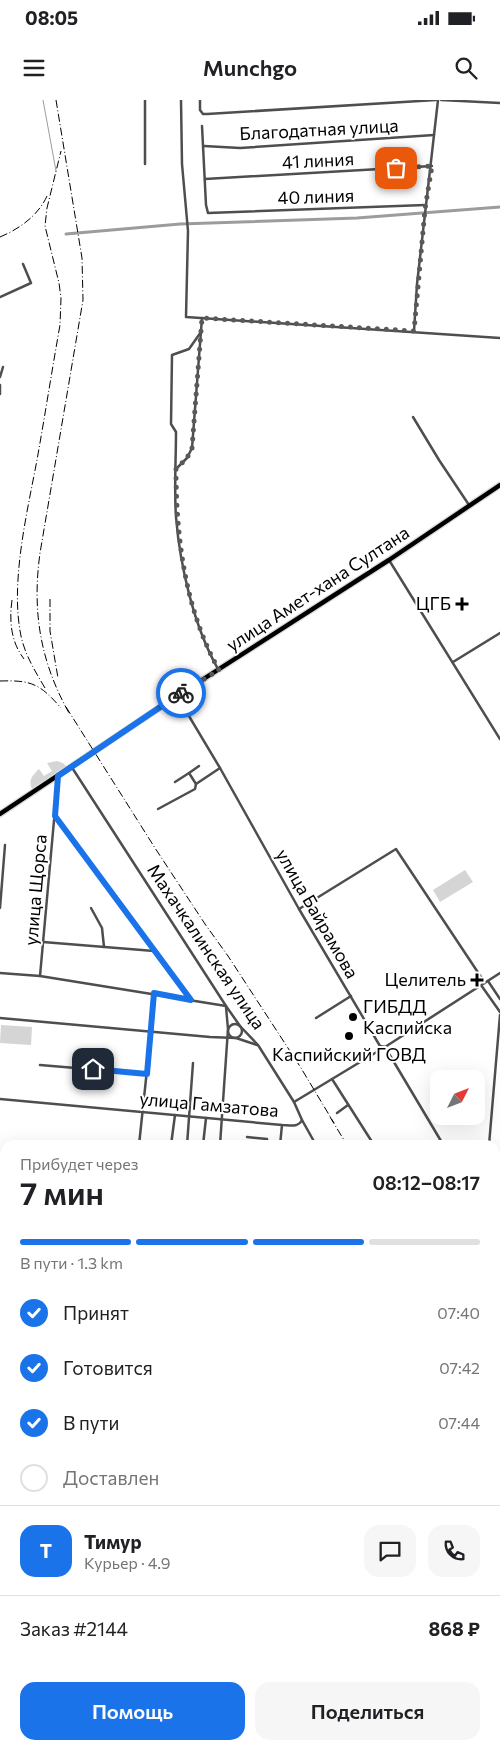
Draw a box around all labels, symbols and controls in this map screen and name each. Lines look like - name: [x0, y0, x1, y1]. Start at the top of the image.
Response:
- text: 08:05: [25, 6, 78, 29]
- icon: menu: [20, 54, 48, 82]
- text: Munchgo: [203, 54, 297, 81]
- icon: search: [452, 54, 480, 82]
- street label: Благодатная улица: [239, 114, 399, 144]
- street label: 41 линия: [281, 147, 355, 173]
- pin: [375, 147, 417, 189]
- icon: bag: [382, 154, 410, 182]
- street label: 40 линия: [277, 184, 355, 208]
- street label: улица Амет-хана Султана: [222, 521, 413, 656]
- place label: ЦГБ: [416, 592, 451, 614]
- marker: ЦГБ: [455, 597, 469, 611]
- courier: [156, 668, 206, 718]
- icon: bike: [167, 679, 195, 707]
- street label: улица Щорса: [19, 833, 51, 946]
- street label: улица Байрамова: [272, 845, 364, 982]
- street label: Махачкалинская улица: [143, 860, 270, 1033]
- place label: Целитель: [385, 968, 466, 990]
- marker: Целитель: [470, 973, 484, 987]
- place label: ГИБДД Каспийска: [363, 995, 452, 1038]
- marker: ГИБДД Каспийска: [347, 1011, 359, 1023]
- marker: Каспийский ГОВД: [343, 1030, 355, 1042]
- place label: Каспийский ГОВД: [272, 1043, 426, 1065]
- pin: [72, 1048, 114, 1090]
- icon: home: [79, 1055, 107, 1083]
- north arrow: [430, 1070, 485, 1125]
- map controls: [430, 1070, 485, 1125]
- street label: улица Гамзатова: [139, 1087, 280, 1121]
- text: Прибудет через: [20, 1154, 139, 1173]
- text: 08:12–08:17: [372, 1171, 480, 1194]
- text: 7 мин: [20, 1172, 104, 1212]
- text: В пути · 1.3 km: [20, 1253, 123, 1272]
- icon: check: [20, 1299, 48, 1327]
- text: Принят: [63, 1301, 129, 1324]
- text: 07:40: [437, 1303, 480, 1322]
- icon: check: [20, 1354, 48, 1382]
- text: Готовится: [63, 1356, 153, 1379]
- text: 07:42: [439, 1358, 480, 1377]
- icon: check: [20, 1409, 48, 1437]
- text: В пути: [63, 1411, 119, 1434]
- text: 07:44: [438, 1413, 480, 1432]
- text: Доставлен: [63, 1466, 159, 1489]
- button: chat: [364, 1525, 416, 1577]
- button: phone: [428, 1525, 480, 1577]
- text: Тимур: [84, 1530, 142, 1553]
- text: Т: [40, 1539, 52, 1562]
- text: Курьер · 4.9: [84, 1553, 170, 1572]
- text: Заказ #2144: [20, 1617, 128, 1640]
- text: 868 ₽: [429, 1617, 480, 1640]
- button: Помощь: [20, 1682, 245, 1740]
- button: Поделиться: [255, 1682, 480, 1740]

